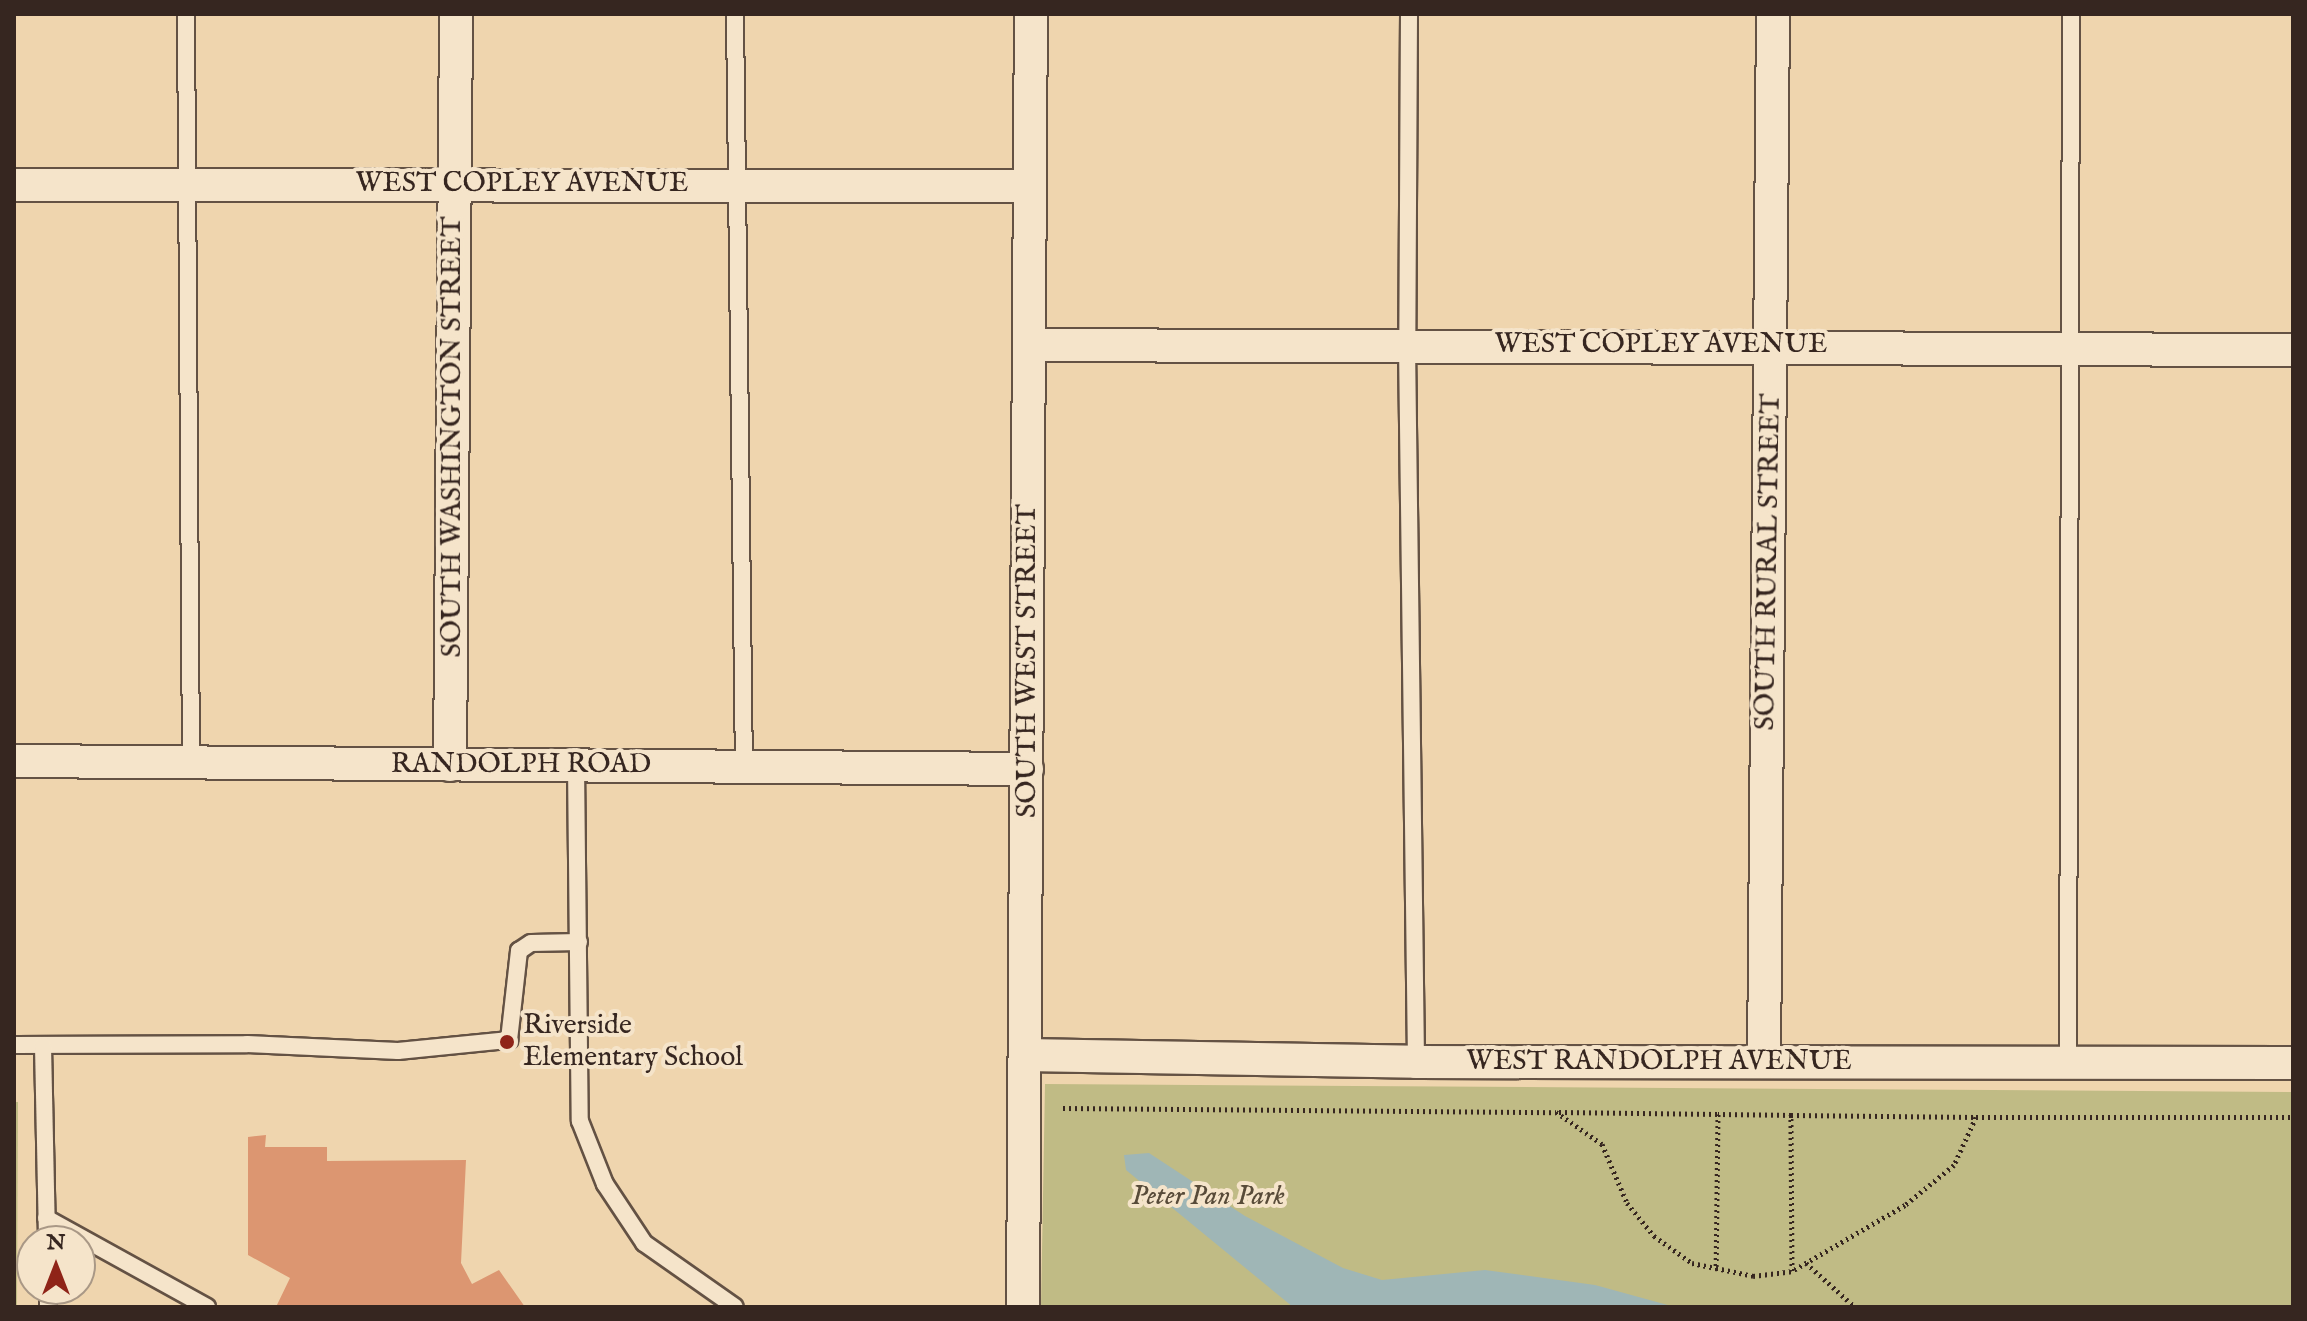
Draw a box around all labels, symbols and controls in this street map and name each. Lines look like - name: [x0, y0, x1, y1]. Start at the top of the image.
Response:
- street label: WEST COPLEY AVENUE: [356, 167, 688, 201]
- street label: SOUTH WASHINGTON STREET: [436, 216, 470, 658]
- street label: WEST COPLEY AVENUE: [1495, 328, 1827, 362]
- street label: SOUTH RURAL STREET: [1749, 393, 1789, 731]
- street label: SOUTH WEST STREET: [1011, 504, 1045, 818]
- street label: RANDOLPH ROAD: [391, 748, 651, 782]
- place label: Riverside Elementary School: [523, 1009, 743, 1075]
- marker: Riverside Elementary School: [498, 1033, 516, 1051]
- street label: WEST RANDOLPH AVENUE: [1466, 1045, 1852, 1079]
- park label: Peter Pan Park: [1131, 1180, 1285, 1214]
- north arrow: [16, 1225, 96, 1305]
- text: N: [46, 1229, 66, 1257]

